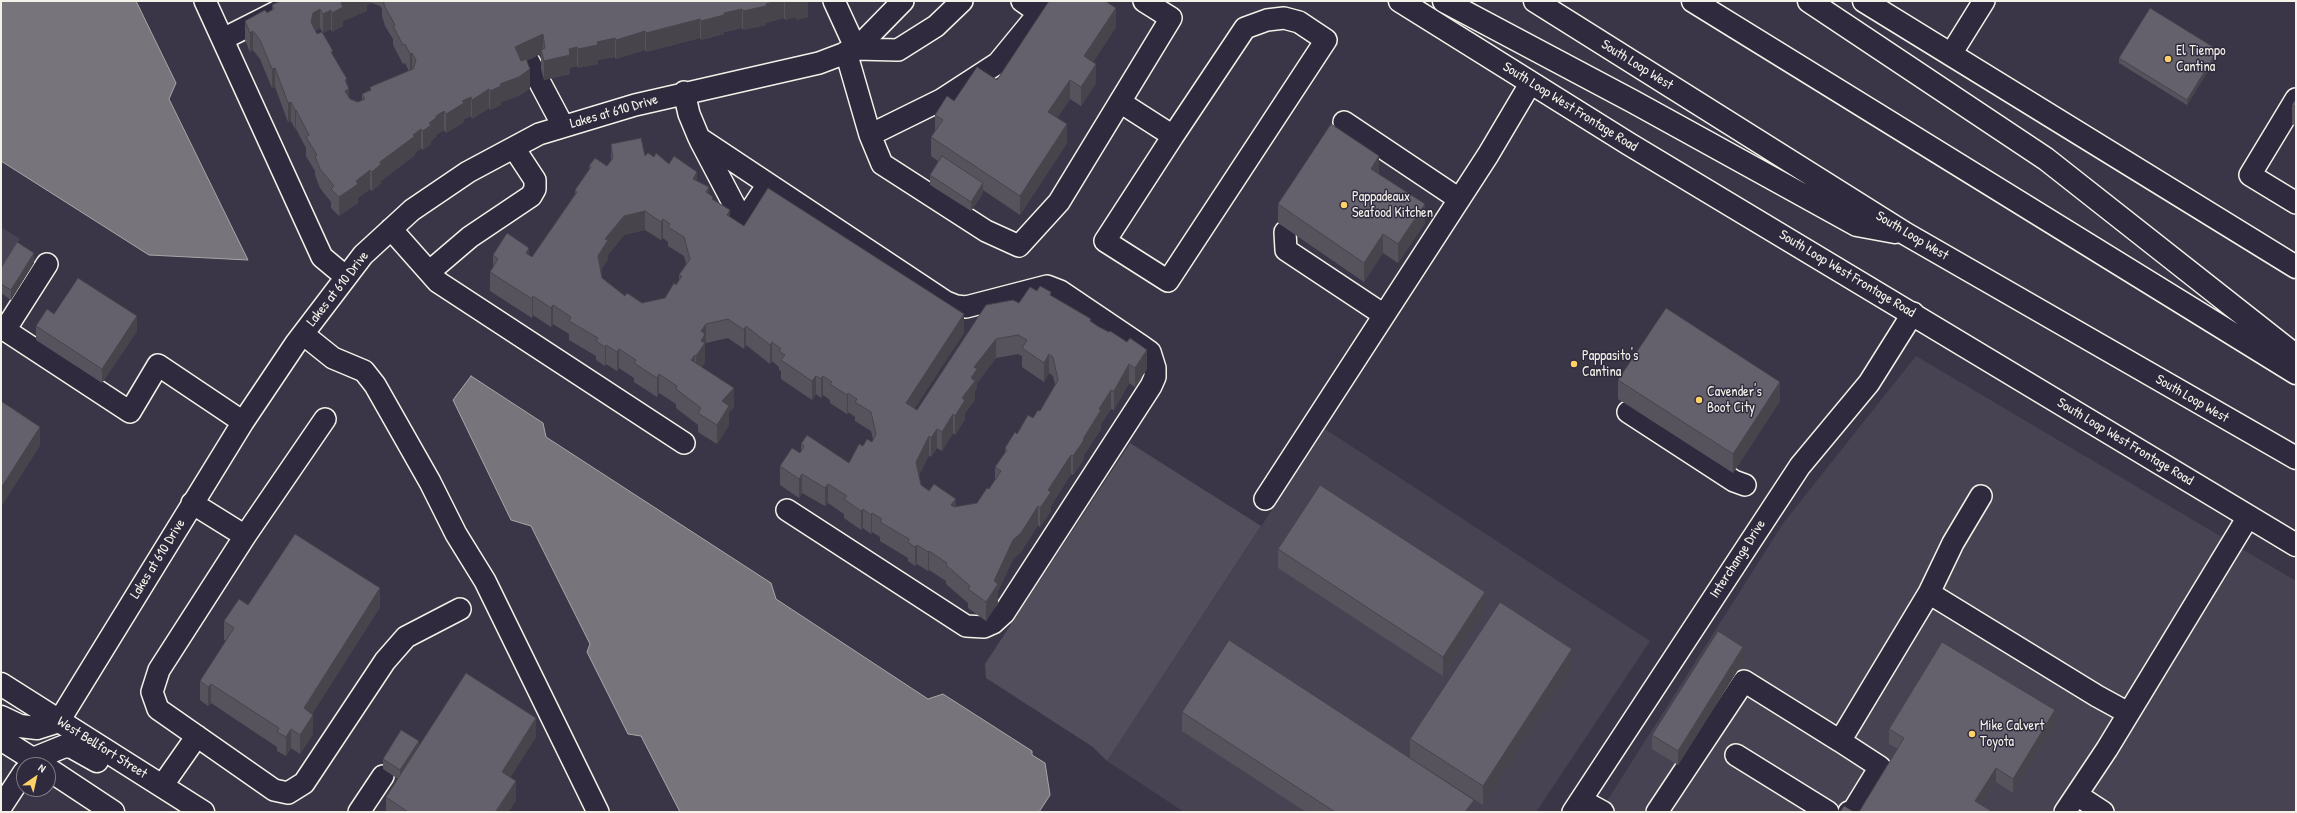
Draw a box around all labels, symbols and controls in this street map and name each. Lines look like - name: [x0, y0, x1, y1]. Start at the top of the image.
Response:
- street label: South Loop West: [1598, 36, 1676, 94]
- place label: El Tiempo Cantina: [2176, 43, 2226, 76]
- marker: El Tiempo Cantina: [2163, 54, 2173, 64]
- street label: South Loop West Frontage Road: [1499, 59, 1641, 155]
- street label: Lakes at 610 Drive: [568, 91, 660, 133]
- place label: Pappadeaux Seafood Kitchen: [1352, 189, 1433, 222]
- marker: Pappadeaux Seafood Kitchen: [1339, 200, 1349, 210]
- street label: South Loop West: [1873, 208, 1951, 264]
- street label: South Loop West Frontage Road: [1776, 227, 1918, 321]
- street label: Lakes at 610 Drive: [303, 248, 373, 330]
- place label: Pappasito's Cantina: [1582, 348, 1638, 380]
- marker: Pappasito's Cantina: [1569, 359, 1579, 369]
- street label: South Loop West: [2152, 371, 2232, 427]
- place label: Cavender's Boot City: [1707, 384, 1762, 416]
- marker: Cavender's Boot City: [1694, 395, 1704, 405]
- street label: South Loop West Frontage Road: [2054, 395, 2196, 489]
- street label: Lakes at 610 Drive: [127, 516, 189, 602]
- street label: Interchange Drive: [1706, 517, 1770, 601]
- street label: West Bellfort Street: [54, 714, 150, 782]
- place label: Mike Calvert Toyota: [1980, 718, 2044, 750]
- marker: Mike Calvert Toyota: [1967, 729, 1977, 739]
- north arrow: [16, 757, 56, 797]
- text: N: [36, 760, 48, 775]

